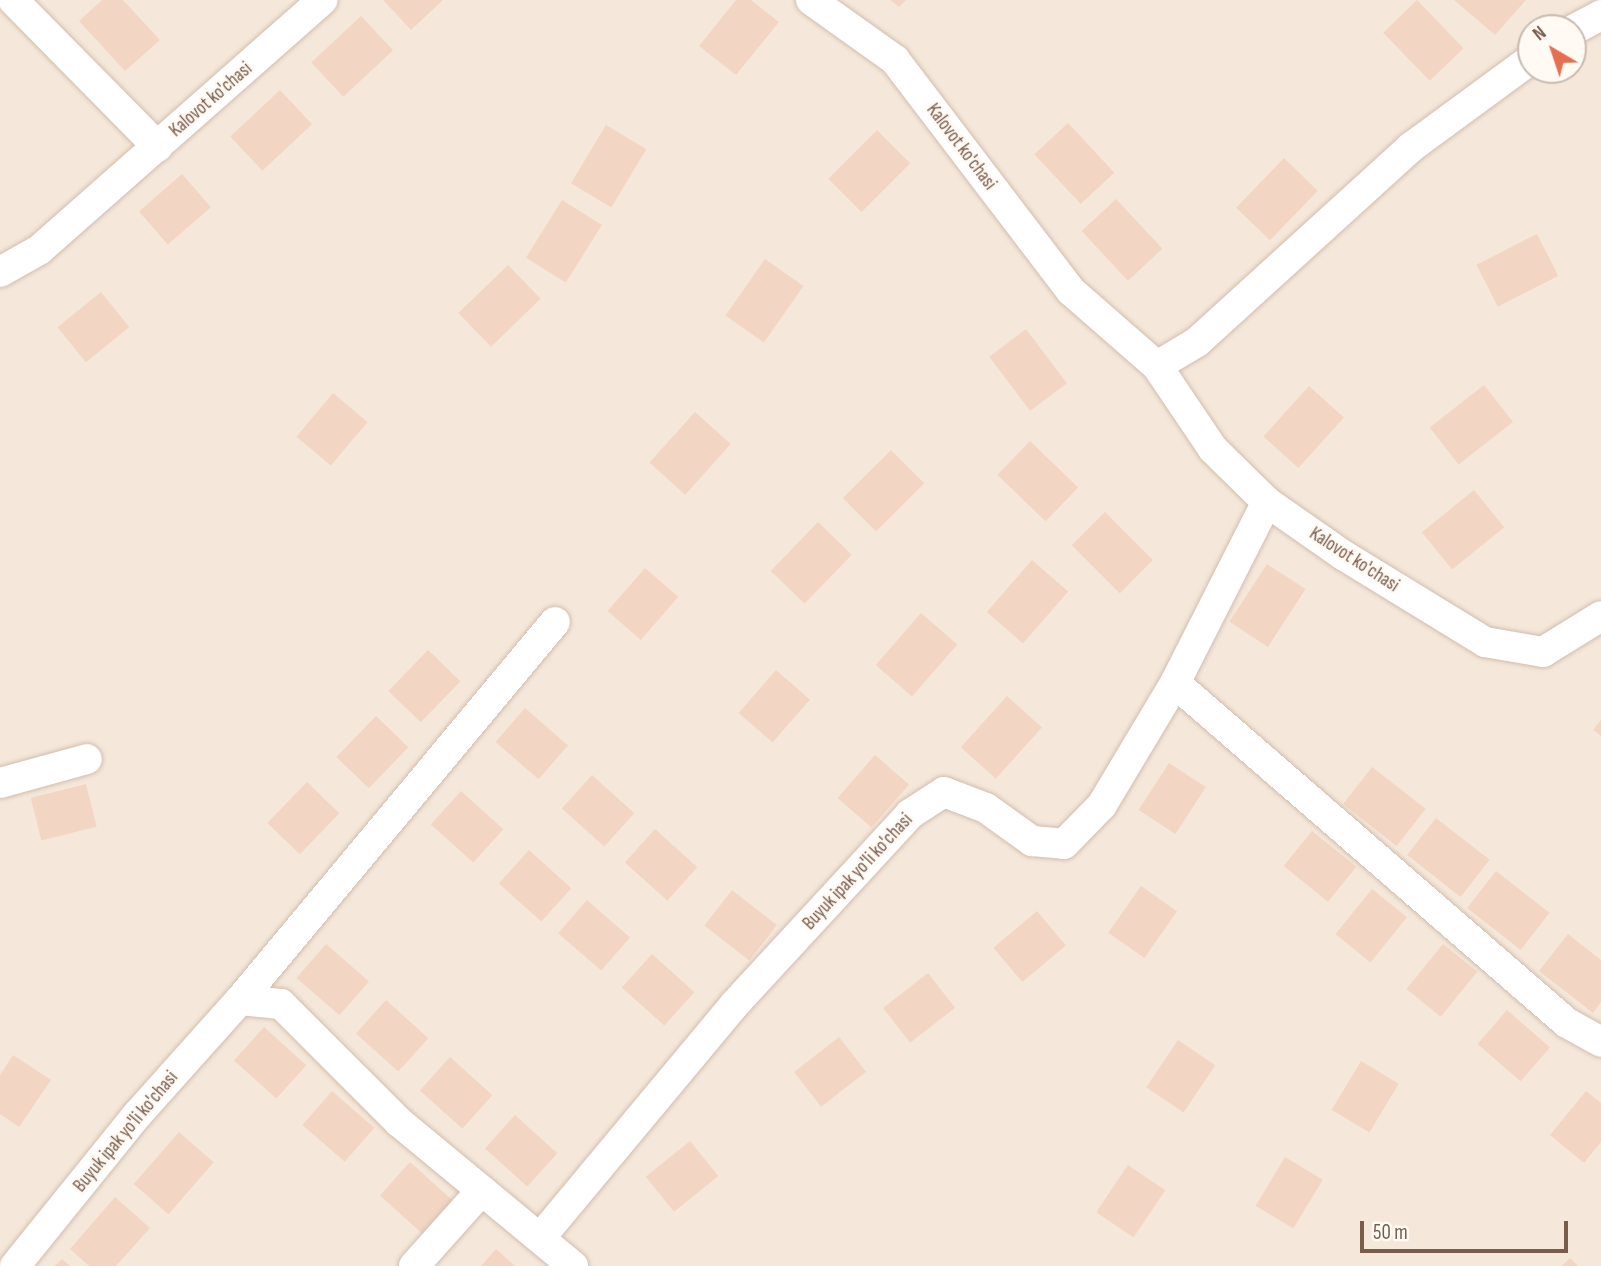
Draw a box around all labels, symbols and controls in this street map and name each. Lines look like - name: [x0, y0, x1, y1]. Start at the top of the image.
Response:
- north arrow: [1517, 14, 1587, 84]
- text: N: [1529, 22, 1551, 46]
- street label: Kalovot ko'chasi: [165, 58, 257, 142]
- street label: Kalovot ko'chasi: [921, 99, 1001, 195]
- street label: Kalovot ko'chasi: [1305, 523, 1403, 597]
- street label: Buyuk ipak yo'li ko'chasi: [798, 809, 918, 935]
- street label: Buyuk ipak yo'li ko'chasi: [69, 1067, 183, 1197]
- scale bar: [1363, 1206, 1571, 1250]
- text: 50 m: [1373, 1220, 1408, 1245]

